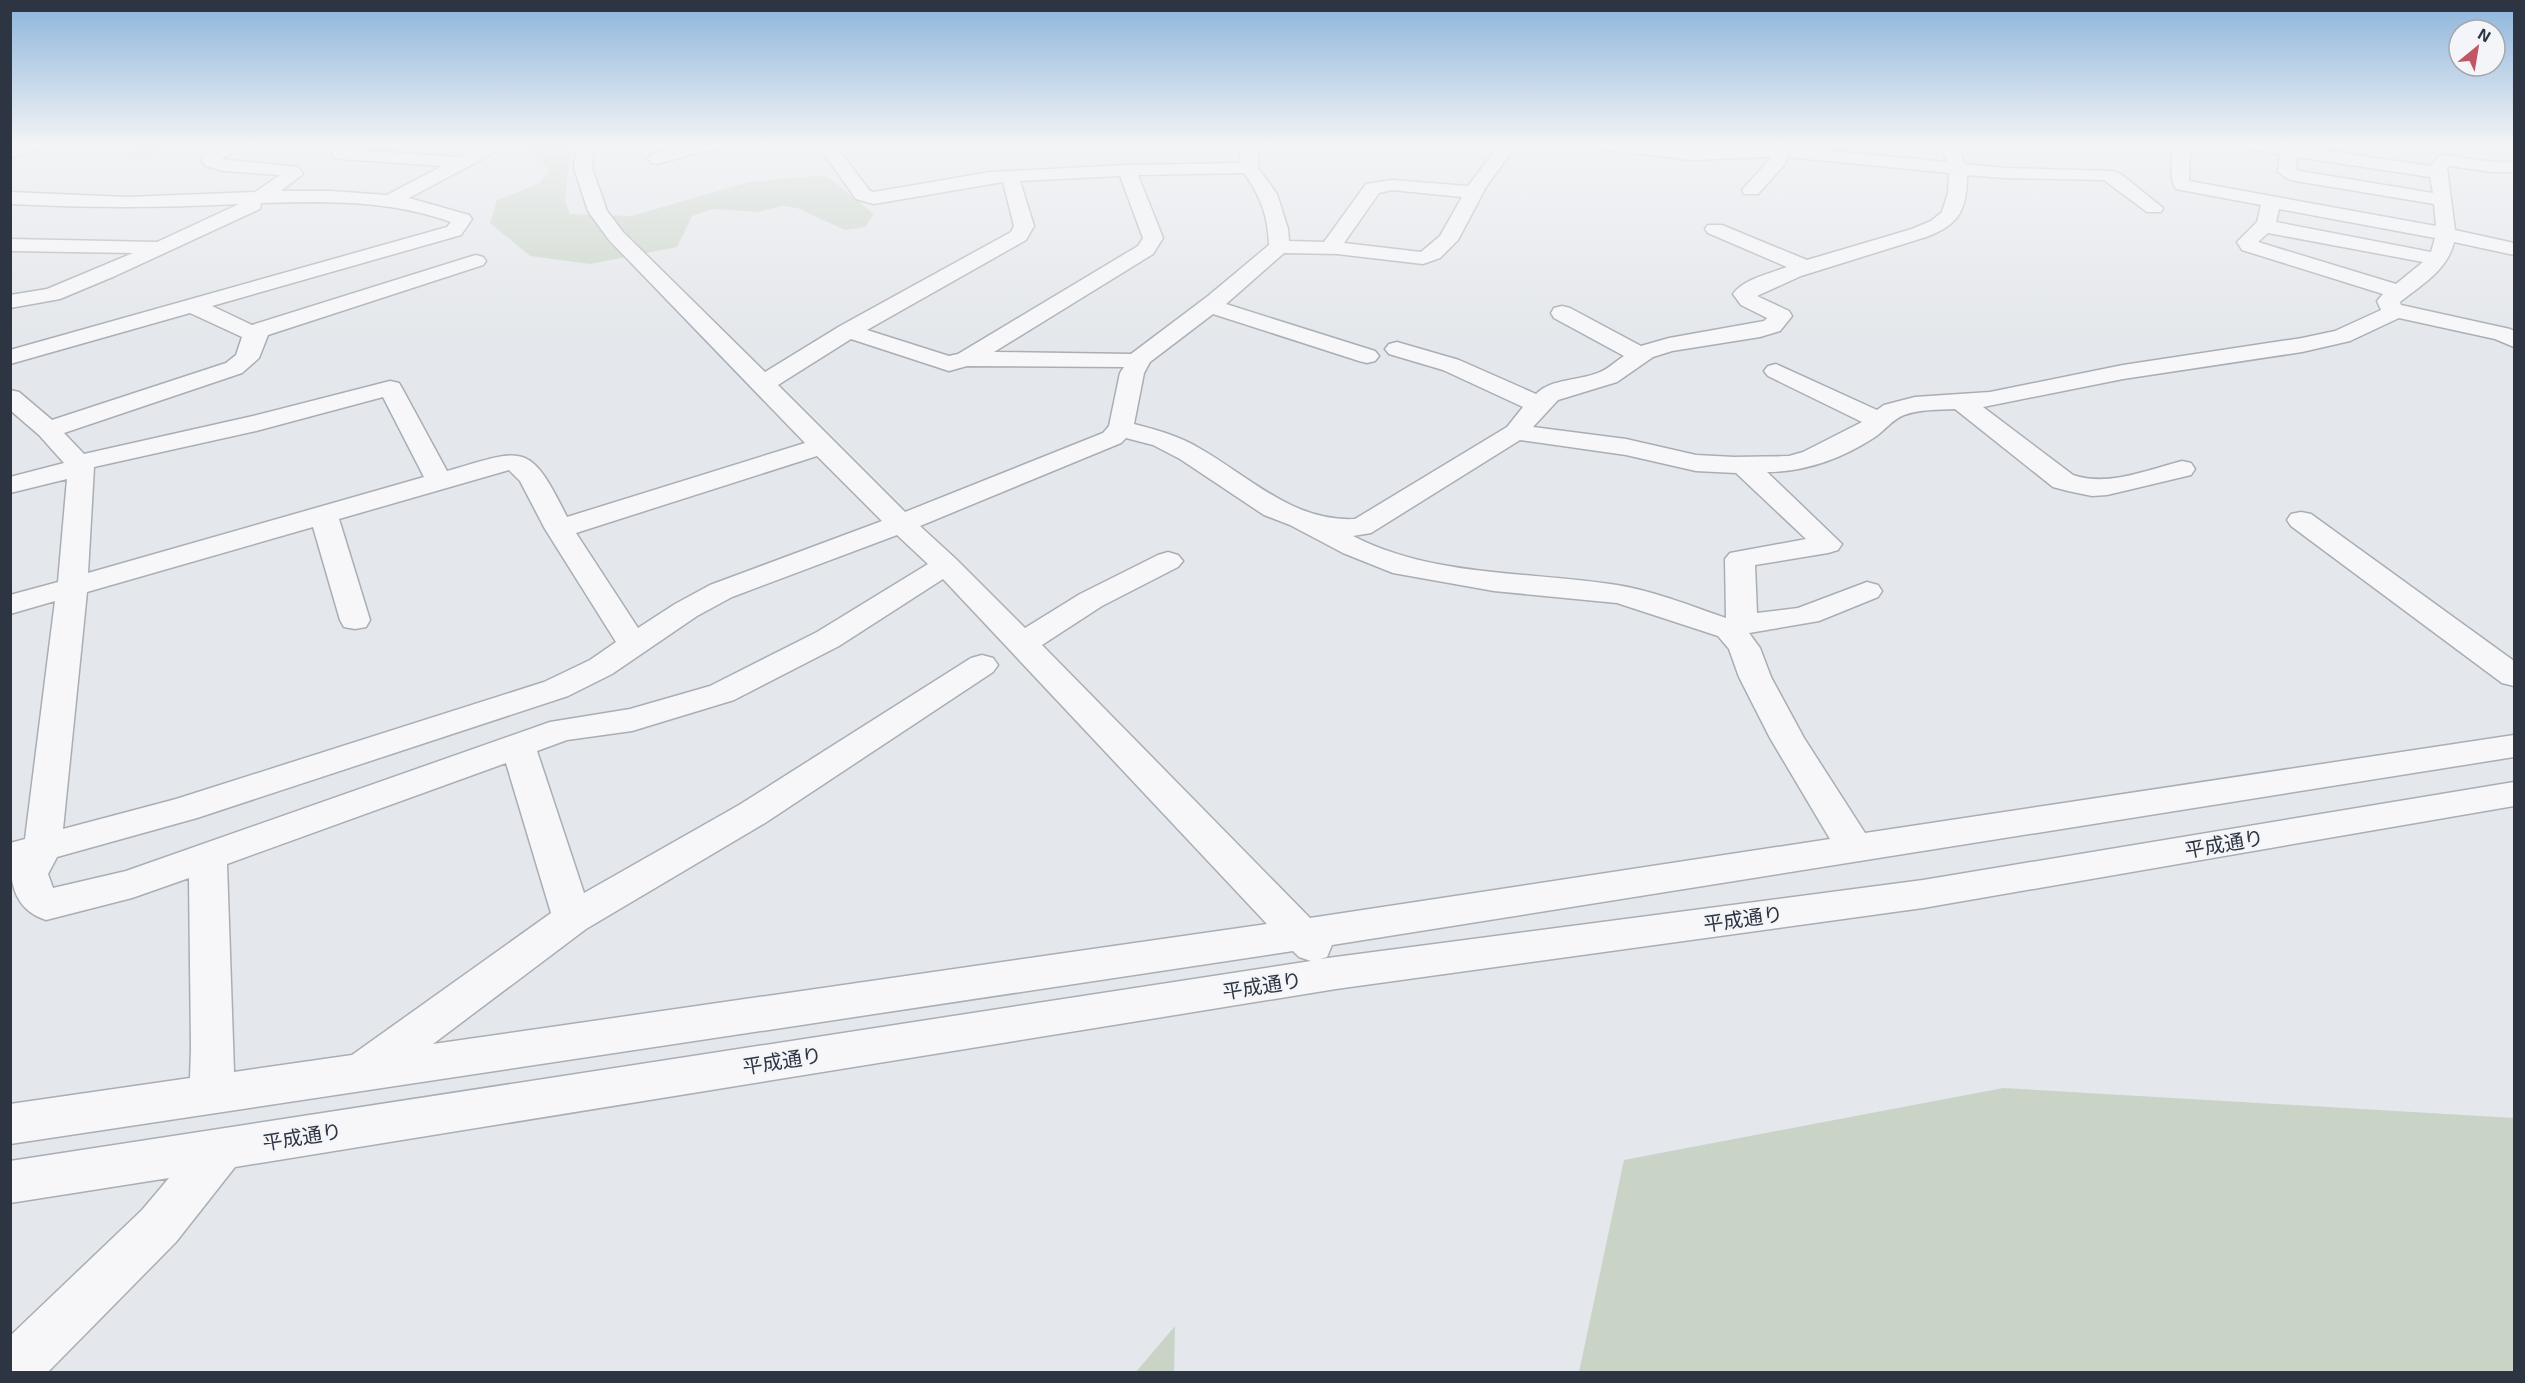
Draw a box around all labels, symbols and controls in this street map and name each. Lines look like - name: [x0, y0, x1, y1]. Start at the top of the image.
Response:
- north arrow: [2447, 18, 2507, 78]
- text: N: [2475, 23, 2495, 46]
- street label: 平成通り: [2183, 824, 2265, 862]
- street label: 平成通り: [1702, 901, 1784, 935]
- street label: 平成通り: [1221, 967, 1303, 1003]
- street label: 平成通り: [741, 1042, 823, 1078]
- street label: 平成通り: [261, 1118, 343, 1154]

